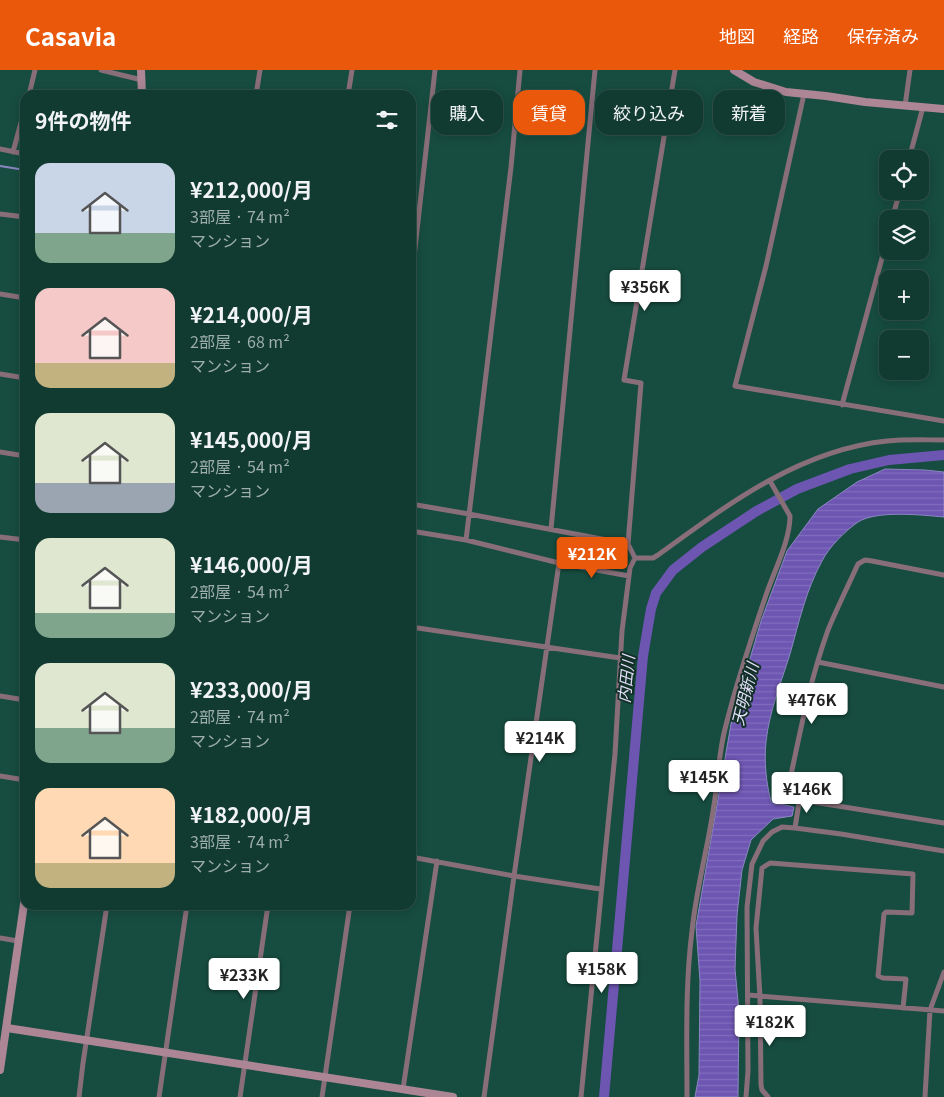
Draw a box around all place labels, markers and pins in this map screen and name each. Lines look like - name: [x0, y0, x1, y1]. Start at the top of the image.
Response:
- pin: ¥356K: [610, 270, 680, 312]
- pin: ¥212K: [557, 536, 627, 579]
- pin: ¥476K: [777, 682, 847, 725]
- pin: ¥214K: [505, 720, 575, 763]
- pin: ¥145K: [669, 760, 739, 802]
- pin: ¥146K: [772, 772, 842, 814]
- pin: ¥158K: [567, 952, 637, 994]
- pin: ¥233K: [209, 958, 279, 1000]
- pin: ¥182K: [735, 1004, 805, 1047]

